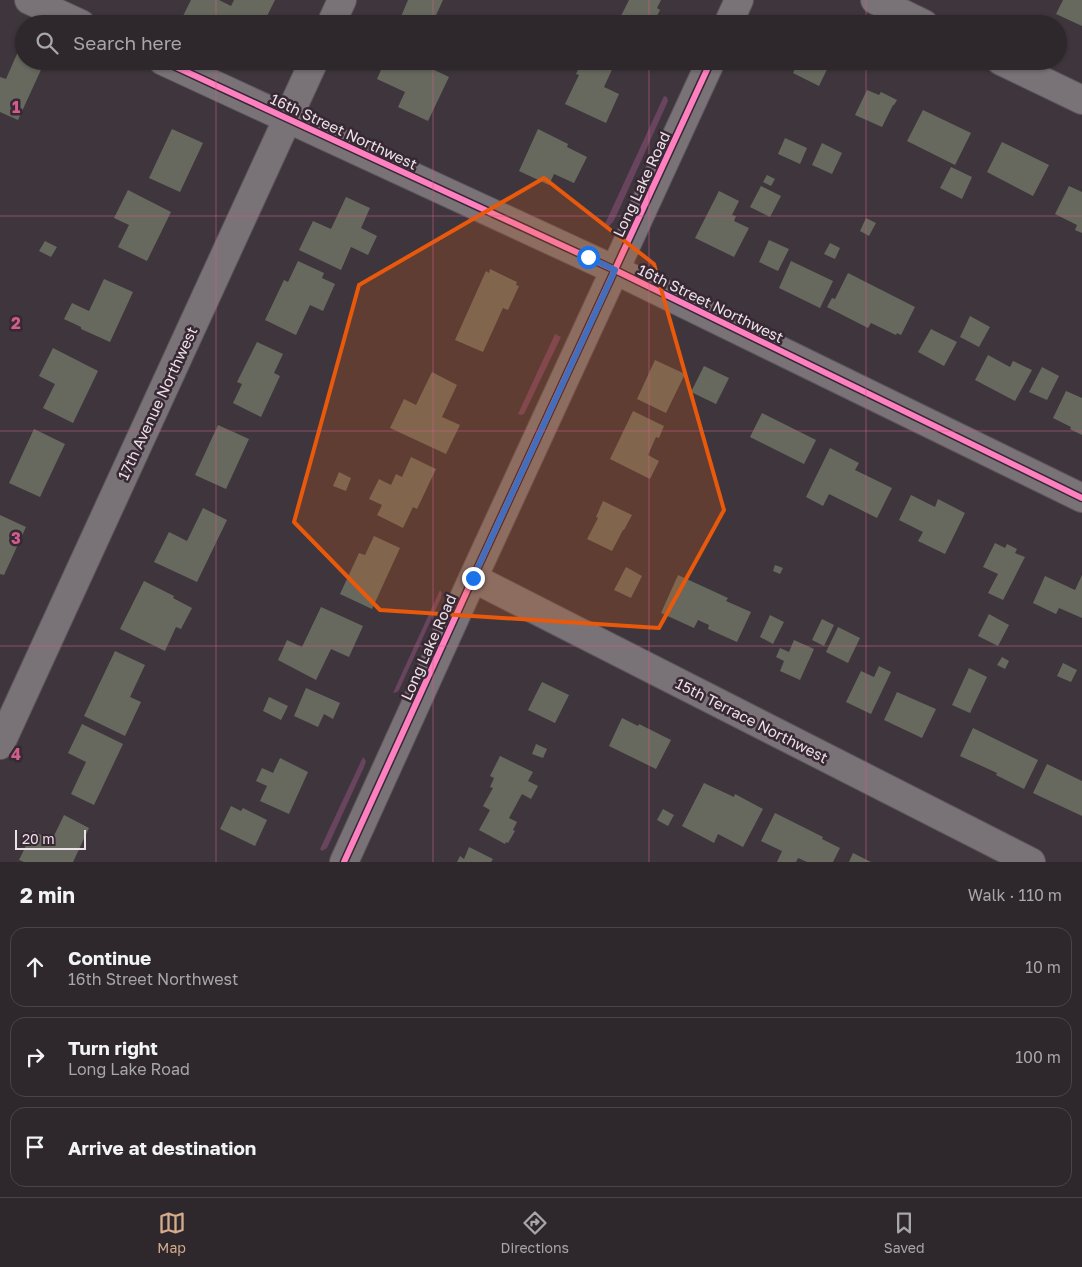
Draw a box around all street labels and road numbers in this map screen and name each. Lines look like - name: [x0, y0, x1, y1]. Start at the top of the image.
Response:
- street label: 16th Street Northwest: [268, 89, 420, 173]
- street label: Long Lake Road: [609, 128, 673, 240]
- street label: 16th Street Northwest: [635, 260, 787, 346]
- street label: 17th Avenue Northwest: [114, 323, 200, 483]
- street label: Long Lake Road: [397, 591, 459, 703]
- street label: 15th Terrace Northwest: [673, 674, 831, 766]

